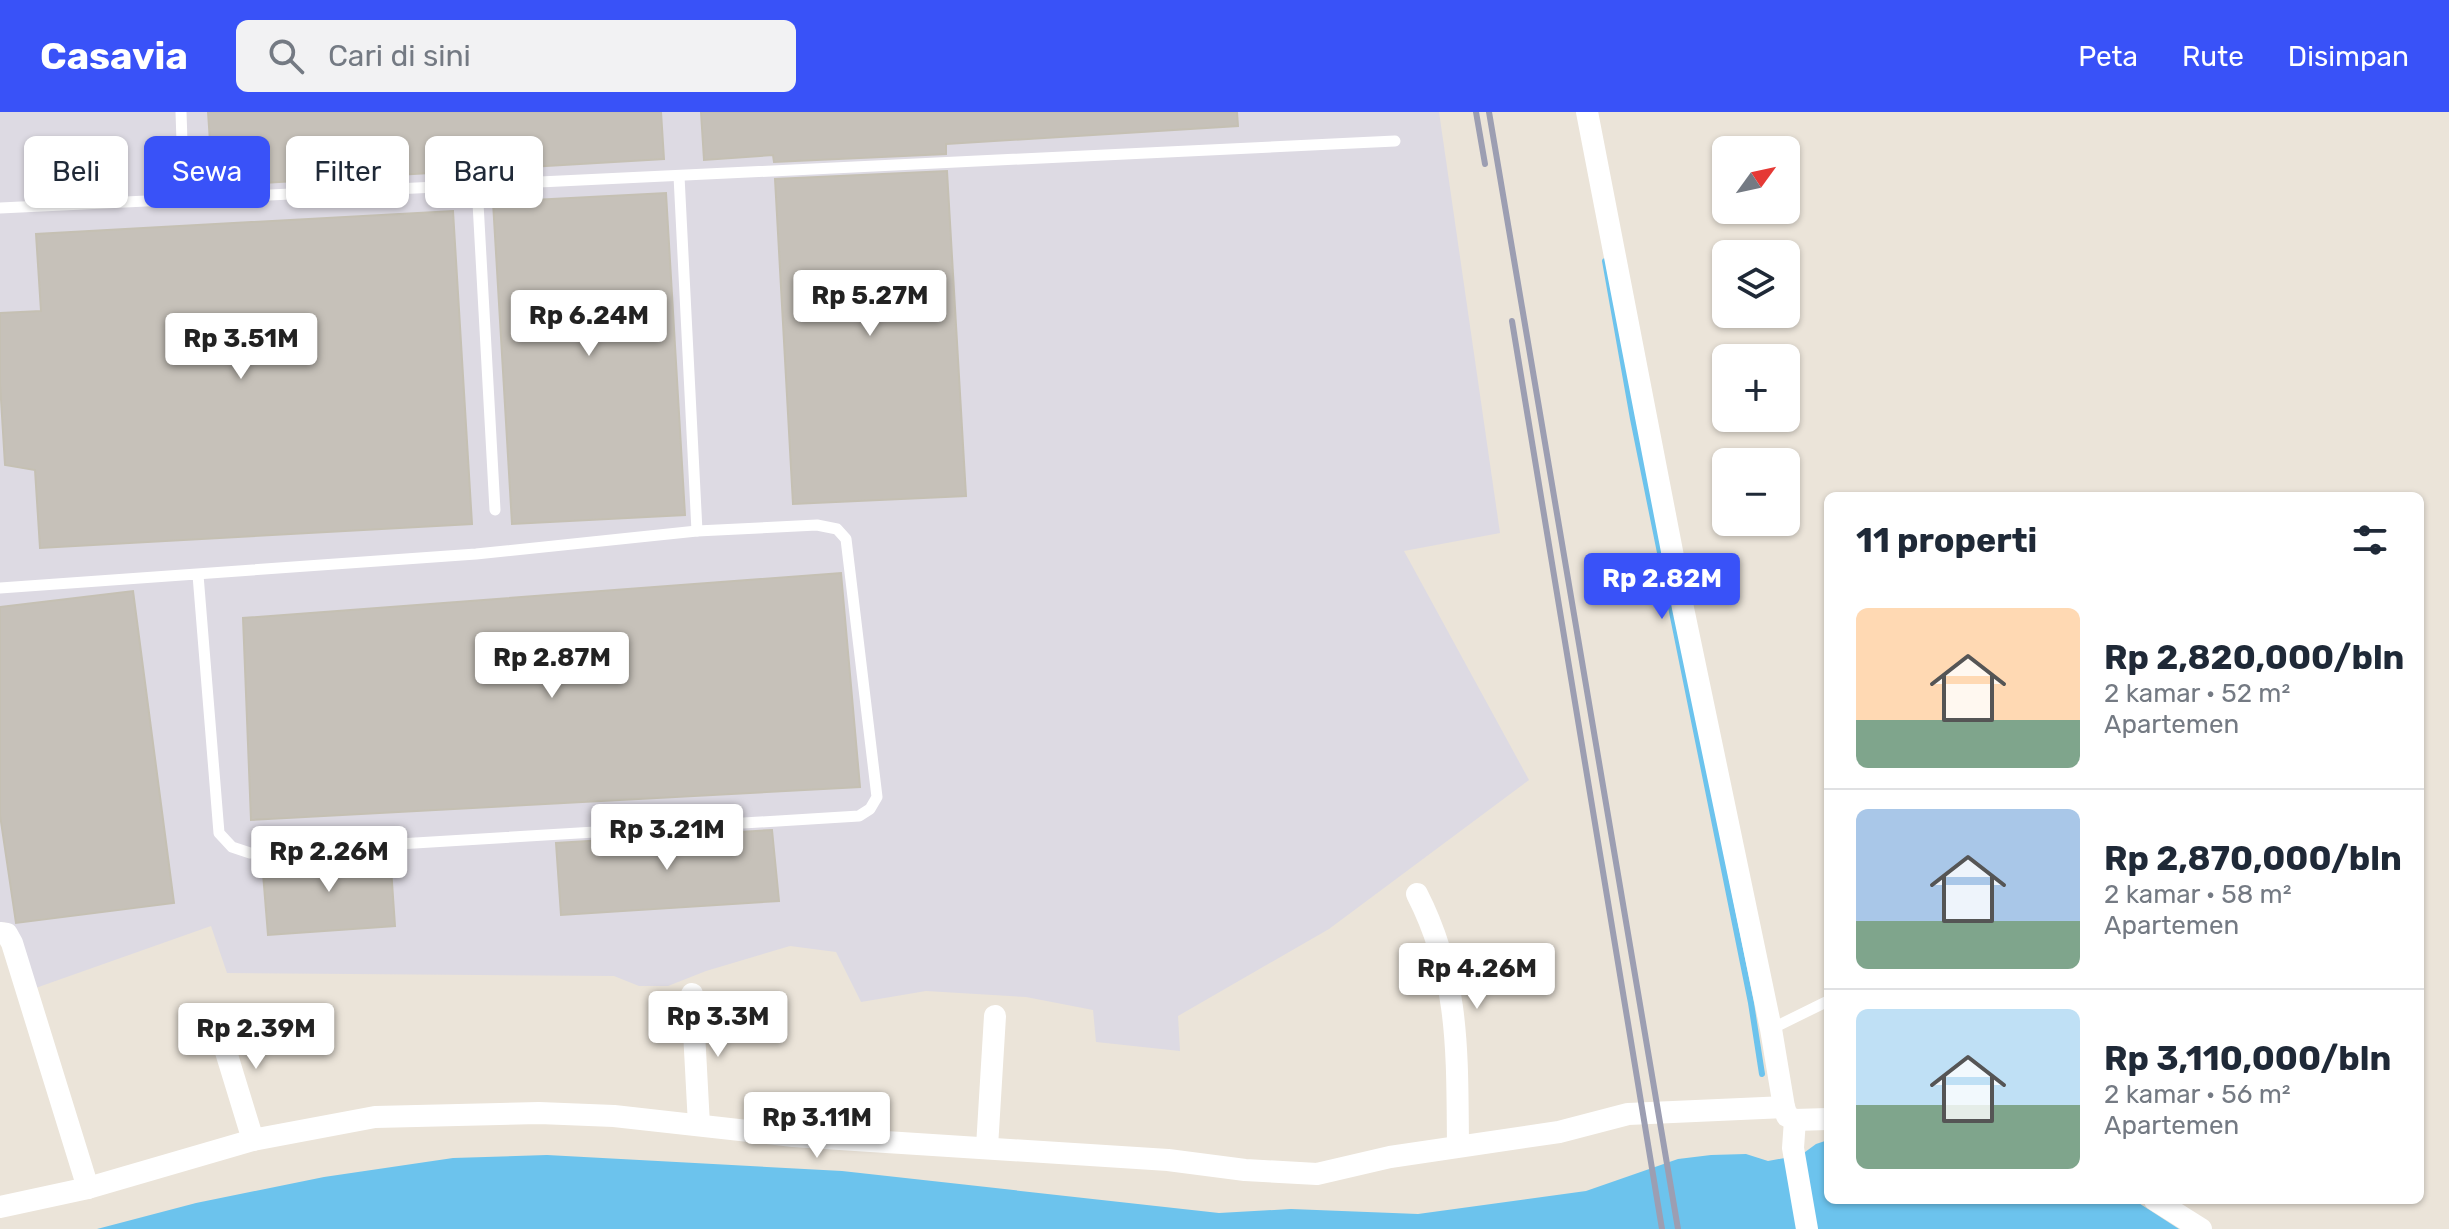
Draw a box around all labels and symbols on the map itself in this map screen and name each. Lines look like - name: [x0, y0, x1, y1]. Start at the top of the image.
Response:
- north arrow: [1712, 136, 1800, 224]
- pin: Rp 5.27M: [787, 270, 953, 338]
- pin: Rp 6.24M: [506, 290, 672, 358]
- pin: Rp 3.51M: [158, 313, 324, 381]
- pin: Rp 2.82M: [1579, 553, 1745, 621]
- pin: Rp 2.87M: [469, 632, 635, 700]
- pin: Rp 3.21M: [584, 804, 750, 872]
- pin: Rp 2.26M: [246, 826, 412, 894]
- pin: Rp 4.26M: [1394, 943, 1560, 1011]
- pin: Rp 3.3M: [644, 991, 792, 1059]
- pin: Rp 2.39M: [173, 1003, 339, 1071]
- pin: Rp 3.11M: [734, 1092, 900, 1160]

